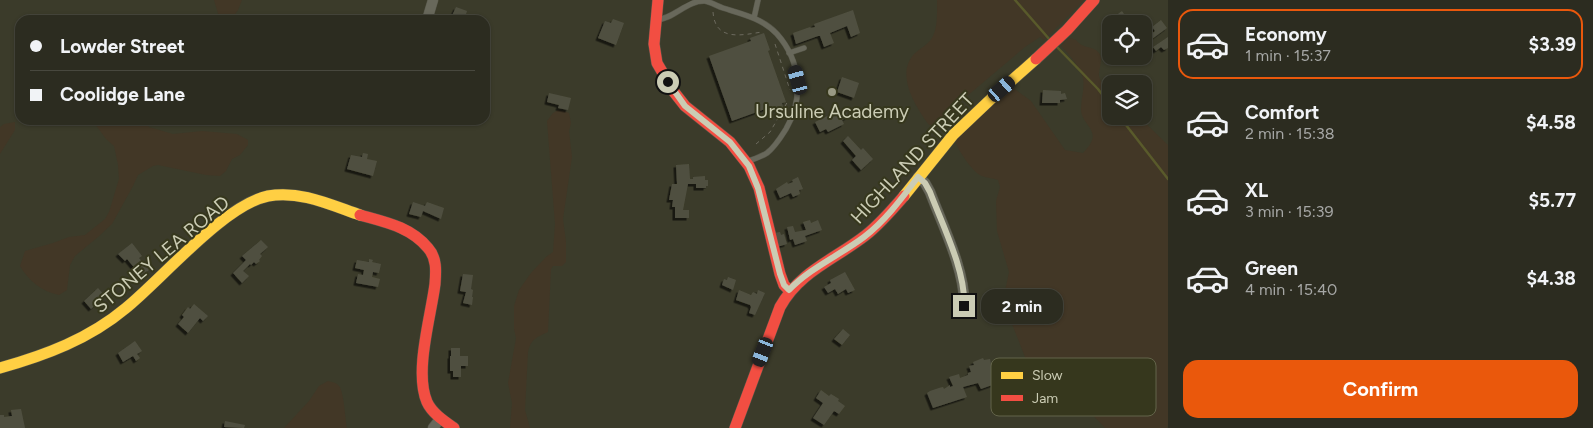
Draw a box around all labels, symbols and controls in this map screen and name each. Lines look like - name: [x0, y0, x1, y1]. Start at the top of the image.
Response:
- map controls: [1102, 15, 1152, 125]
- button: locate: [1102, 15, 1152, 65]
- icon: car: [1185, 22, 1230, 67]
- text: Economy: [1245, 23, 1327, 46]
- text: $3.39: [1529, 33, 1576, 56]
- text: Lowder Street: [60, 35, 185, 58]
- text: 1 min · 15:37: [1245, 46, 1331, 65]
- car: [786, 64, 809, 96]
- route start: [657, 71, 679, 93]
- car: [985, 73, 1018, 105]
- button: layers: [1102, 75, 1152, 125]
- text: Coolidge Lane: [60, 83, 185, 106]
- marker: Ursuline Academy: [826, 86, 838, 98]
- street label: HIGHLAND STREET: [846, 88, 979, 228]
- place label: Ursuline Academy: [755, 100, 909, 123]
- icon: car: [1185, 100, 1230, 145]
- text: Comfort: [1245, 101, 1320, 124]
- text: $4.58: [1526, 111, 1576, 134]
- text: 2 min · 15:38: [1245, 124, 1335, 143]
- icon: car: [1185, 178, 1230, 223]
- text: XL: [1245, 179, 1268, 202]
- text: $5.77: [1529, 189, 1576, 212]
- street label: STONEY LEA ROAD: [89, 191, 234, 318]
- text: 3 min · 15:39: [1245, 202, 1334, 221]
- icon: car: [1185, 256, 1230, 301]
- text: Green: [1245, 257, 1298, 280]
- text: $4.38: [1527, 267, 1576, 290]
- text: 4 min · 15:40: [1245, 280, 1337, 299]
- callout: 2 min: [982, 288, 1064, 324]
- route end: [953, 295, 975, 317]
- text: 2 min: [1002, 297, 1042, 316]
- car: [750, 335, 775, 369]
- legend: [991, 358, 1156, 416]
- button: Confirm: [1183, 360, 1578, 418]
- text: Slow: [1032, 367, 1063, 384]
- text: Jam: [1032, 390, 1058, 407]

